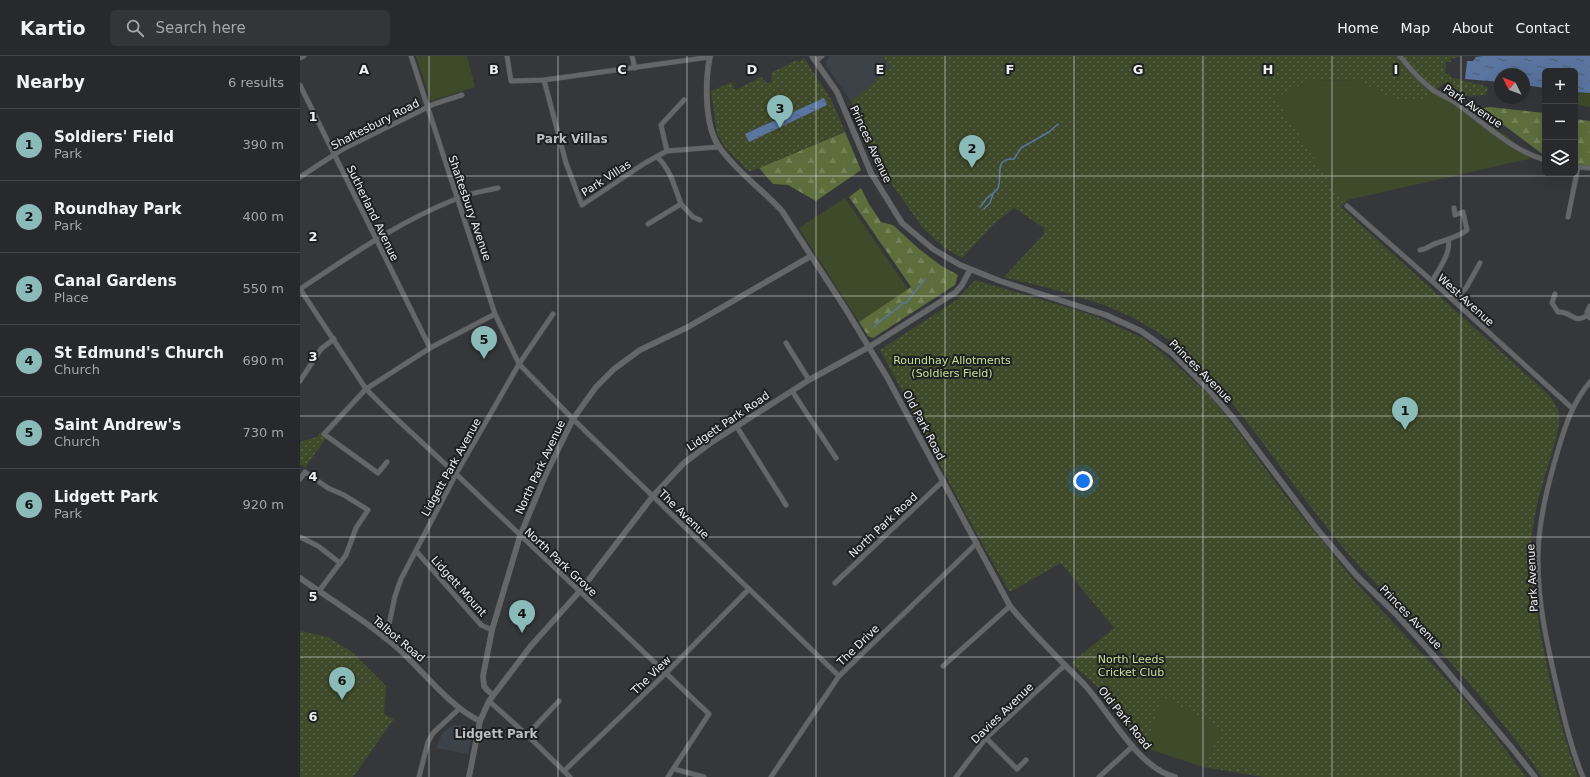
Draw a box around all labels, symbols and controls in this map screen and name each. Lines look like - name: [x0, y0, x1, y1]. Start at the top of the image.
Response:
- search box: [110, 10, 390, 46]
- text: Kartio: [20, 17, 86, 39]
- icon: search: [124, 17, 146, 39]
- text: Search here: [156, 19, 246, 37]
- text: Home: [1337, 20, 1379, 36]
- text: Map: [1401, 20, 1430, 36]
- text: About: [1452, 20, 1494, 36]
- text: Contact: [1516, 20, 1570, 36]
- text: A: [359, 62, 369, 77]
- text: B: [489, 62, 499, 77]
- text: C: [617, 62, 627, 77]
- text: D: [747, 62, 758, 77]
- text: E: [876, 62, 884, 77]
- text: F: [1006, 62, 1014, 77]
- text: G: [1133, 62, 1143, 77]
- text: H: [1263, 62, 1273, 77]
- text: I: [1394, 62, 1398, 77]
- north arrow: [1494, 68, 1530, 104]
- map controls: [1542, 68, 1578, 176]
- button: +: [1542, 68, 1578, 104]
- text: Nearby: [16, 72, 85, 92]
- text: 6 results: [228, 75, 284, 90]
- street label: Park Avenue: [1441, 82, 1505, 131]
- pin: 3: [767, 95, 793, 128]
- street label: Shaftesbury Road: [329, 97, 422, 152]
- street label: Princes Avenue: [847, 103, 894, 185]
- button: −: [1542, 104, 1578, 140]
- text: 1: [308, 109, 318, 124]
- text: Soldiers' Field: [54, 128, 174, 146]
- district label: Park Villas: [536, 132, 608, 146]
- pin: 2: [959, 135, 985, 168]
- text: 1: [24, 137, 34, 152]
- text: 390 m: [242, 137, 284, 152]
- button: layers: [1542, 140, 1578, 176]
- text: Park: [54, 146, 82, 161]
- street label: Shaftesbury Avenue: [445, 154, 494, 263]
- street label: Park Villas: [579, 158, 634, 199]
- street label: Sutherland Avenue: [344, 163, 401, 263]
- text: Roundhay Park: [54, 200, 181, 218]
- text: 2: [24, 209, 34, 224]
- text: 400 m: [242, 209, 284, 224]
- text: Park: [54, 218, 82, 233]
- text: 2: [308, 229, 318, 244]
- text: Canal Gardens: [54, 272, 177, 290]
- street label: West Avenue: [1435, 272, 1497, 329]
- text: 3: [24, 281, 34, 296]
- text: 550 m: [242, 281, 284, 296]
- text: Place: [54, 290, 89, 305]
- pin: 5: [471, 326, 497, 359]
- street label: Princes Avenue: [1166, 337, 1235, 406]
- text: St Edmund's Church: [54, 344, 224, 362]
- text: 3: [308, 349, 318, 364]
- text: 4: [24, 353, 34, 368]
- text: 690 m: [242, 353, 284, 368]
- park label: Roundhay Allotments (Soldiers Field): [893, 354, 1011, 380]
- text: Church: [54, 362, 100, 377]
- street label: Old Park Road: [900, 388, 947, 462]
- street label: Lidgett Park Road: [684, 389, 772, 454]
- pin: 1: [1392, 397, 1418, 430]
- text: Saint Andrew's: [54, 416, 181, 434]
- street label: Lidgett Park Avenue: [419, 416, 484, 519]
- street label: North Park Avenue: [513, 418, 568, 516]
- text: 5: [24, 425, 34, 440]
- text: 730 m: [242, 425, 284, 440]
- text: Church: [54, 434, 100, 449]
- text: 4: [308, 469, 318, 484]
- your location: [1073, 471, 1093, 491]
- street label: The Avenue: [655, 486, 712, 542]
- text: Lidgett Park: [54, 488, 158, 506]
- street label: North Park Road: [846, 490, 920, 561]
- text: 6: [24, 497, 34, 512]
- text: 920 m: [242, 497, 284, 512]
- text: Park: [54, 506, 82, 521]
- street label: North Park Grove: [522, 525, 600, 599]
- street label: Park Avenue: [1524, 543, 1541, 612]
- street label: Lidgett Mount: [428, 554, 490, 620]
- street label: Princes Avenue: [1377, 583, 1445, 652]
- text: 5: [308, 589, 318, 604]
- pin: 4: [509, 600, 535, 633]
- street label: Talbot Road: [369, 613, 427, 665]
- street label: The Drive: [834, 622, 882, 669]
- street label: The View: [628, 653, 674, 698]
- park label: North Leeds Cricket Club: [1098, 653, 1164, 679]
- pin: 6: [329, 667, 355, 700]
- street label: Davies Avenue: [968, 680, 1036, 746]
- street label: Old Park Road: [1095, 684, 1154, 752]
- text: 6: [308, 709, 318, 724]
- district label: Lidgett Park: [454, 727, 539, 741]

